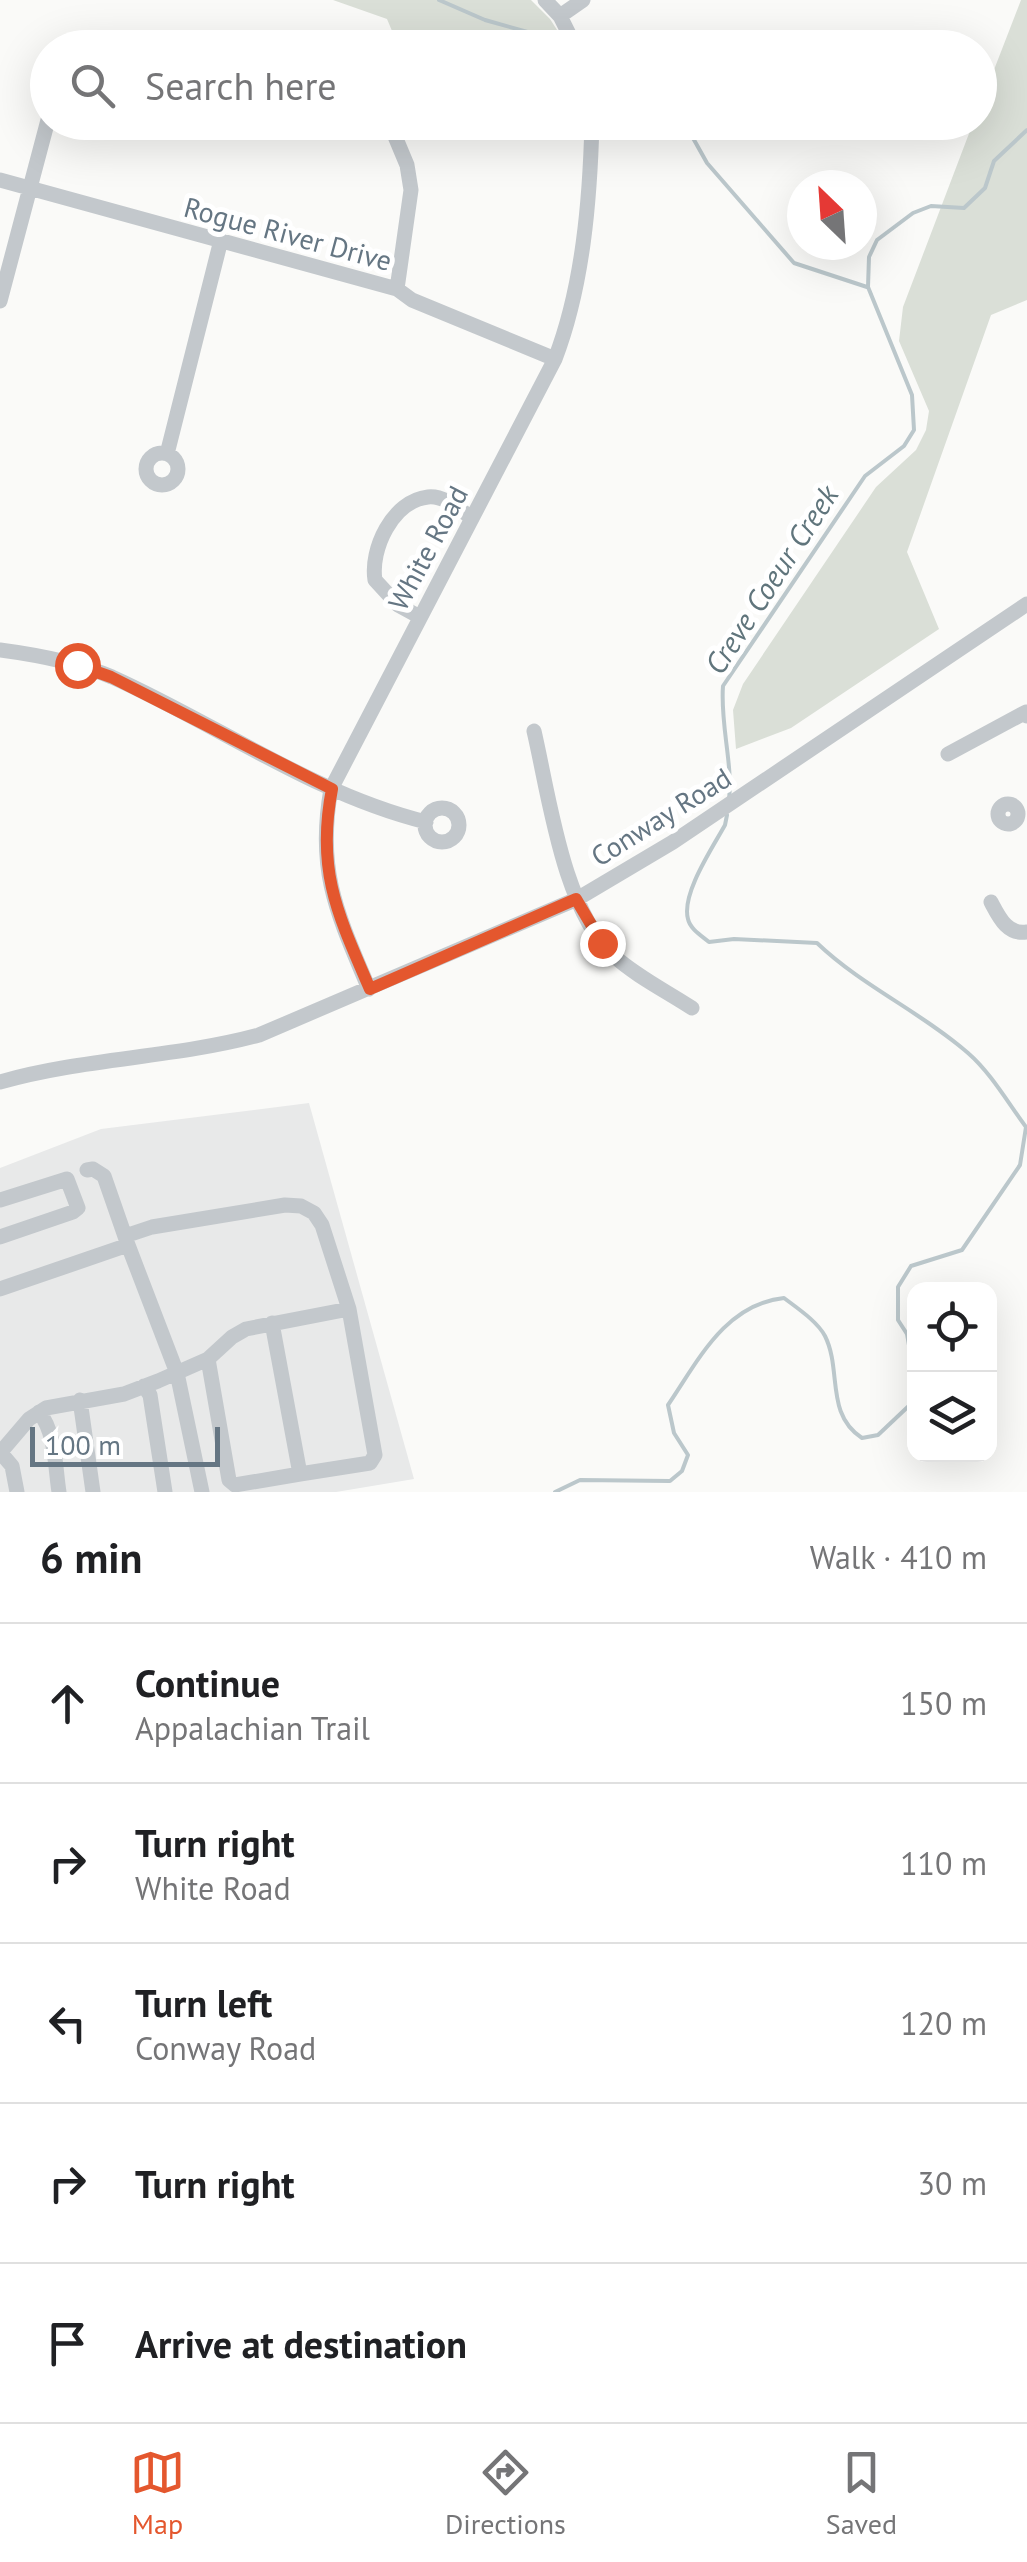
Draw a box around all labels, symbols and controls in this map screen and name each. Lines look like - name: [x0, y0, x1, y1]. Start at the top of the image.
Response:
- search box: [30, 30, 997, 140]
- icon: search: [65, 58, 120, 113]
- text: Search here: [145, 61, 337, 110]
- north arrow: [787, 170, 877, 260]
- street label: Rogue River Drive: [180, 188, 396, 279]
- water label: Creve Coeur Creek: [695, 476, 847, 681]
- street label: White Road: [379, 479, 476, 617]
- route start: [55, 643, 101, 689]
- street label: Conway Road: [584, 759, 738, 874]
- route end: [580, 921, 626, 967]
- map controls: [907, 1282, 997, 1462]
- button: locate: [907, 1282, 997, 1372]
- button: layers: [907, 1372, 997, 1462]
- scale bar: [30, 1422, 220, 1466]
- text: 100 m: [45, 1426, 121, 1463]
- text: 6 min: [40, 1530, 142, 1585]
- text: Walk · 410 m: [810, 1536, 987, 1578]
- text: Continue: [135, 1658, 280, 1707]
- icon: ahead: [40, 1676, 95, 1731]
- text: 150 m: [900, 1682, 987, 1724]
- text: Appalachian Trail: [135, 1707, 370, 1749]
- text: Turn right: [135, 1818, 295, 1867]
- icon: right: [40, 1836, 95, 1891]
- text: 110 m: [900, 1842, 987, 1884]
- text: White Road: [135, 1867, 291, 1909]
- text: Turn left: [135, 1978, 272, 2027]
- icon: left: [40, 1996, 95, 2051]
- text: 120 m: [900, 2002, 987, 2044]
- text: Conway Road: [135, 2027, 316, 2069]
- icon: right: [40, 2156, 95, 2211]
- text: Turn right: [135, 2159, 295, 2208]
- text: 30 m: [918, 2162, 987, 2204]
- icon: arrive: [40, 2316, 95, 2371]
- text: Arrive at destination: [135, 2319, 467, 2368]
- tab: Map: [130, 2445, 185, 2542]
- tab: Directions: [445, 2445, 566, 2542]
- tab: Saved: [826, 2445, 897, 2542]

